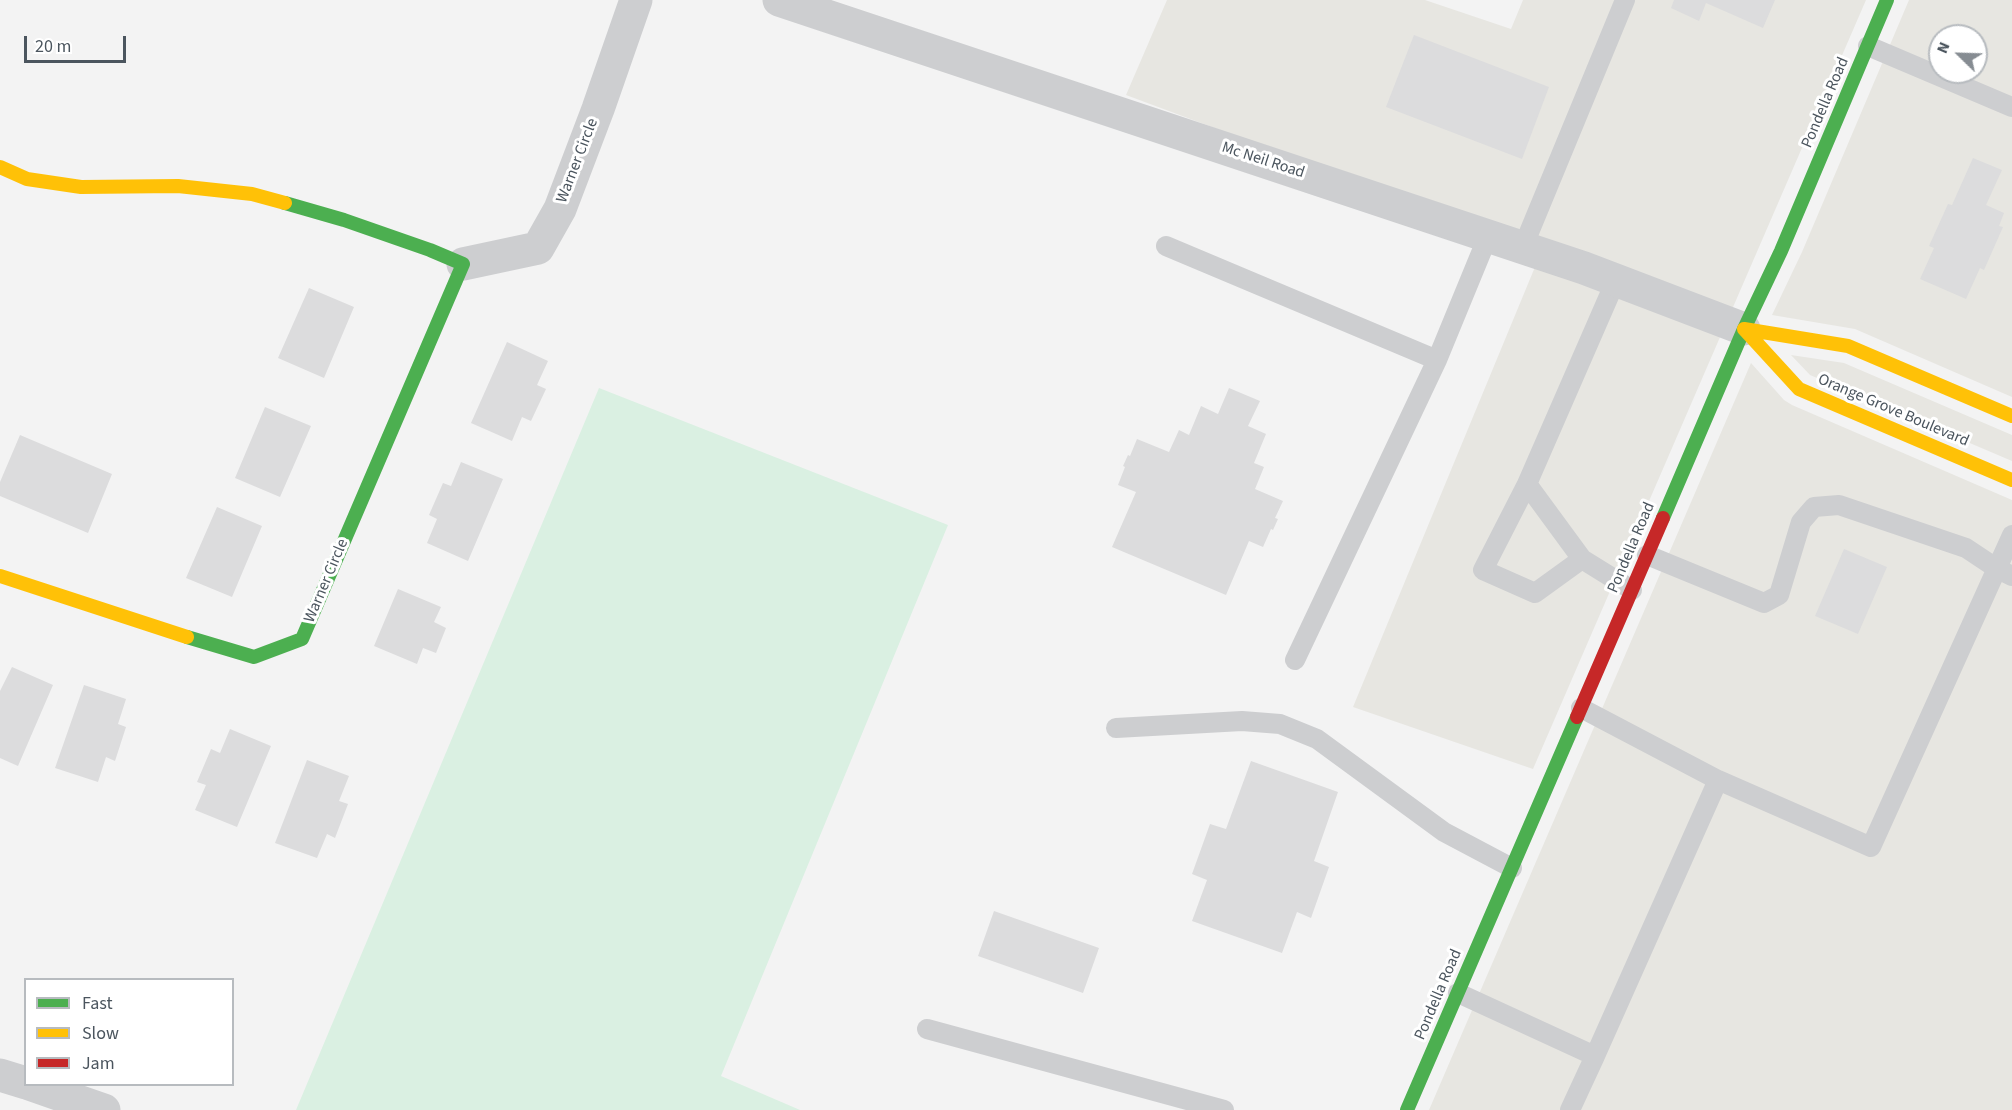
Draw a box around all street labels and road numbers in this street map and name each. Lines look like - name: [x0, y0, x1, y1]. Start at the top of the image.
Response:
- street label: Pondella Road: [1798, 55, 1854, 151]
- street label: Warner Circle: [553, 116, 603, 206]
- street label: Mc Neil Road: [1219, 139, 1307, 183]
- street label: Orange Grove Boulevard: [1815, 370, 1971, 452]
- street label: Pondella Road: [1604, 500, 1660, 596]
- street label: Warner Circle: [301, 536, 353, 626]
- street label: Pondella Road: [1411, 947, 1467, 1043]

